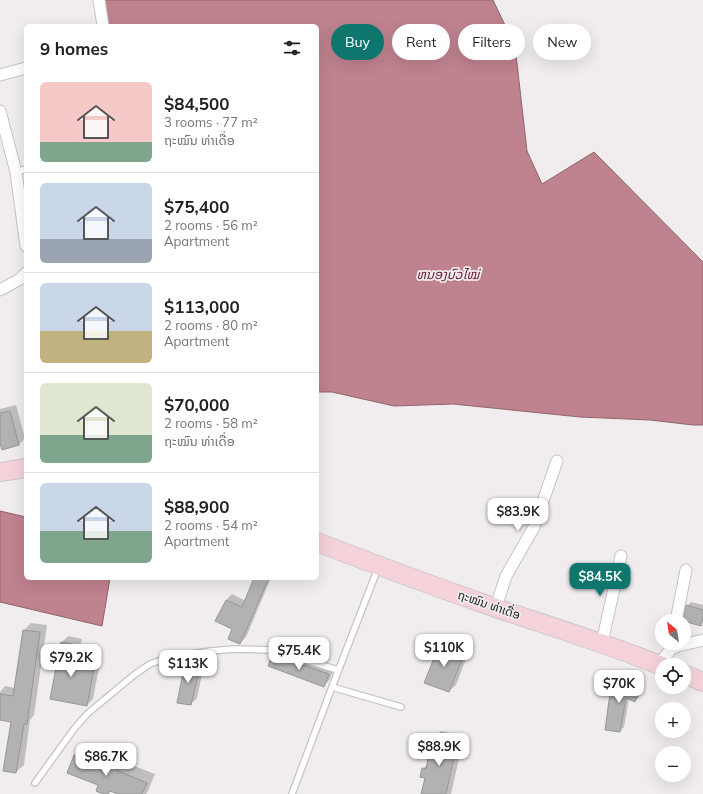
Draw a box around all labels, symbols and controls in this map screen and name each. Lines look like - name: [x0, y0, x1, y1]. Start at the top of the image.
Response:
- chip: Buy: [331, 24, 384, 60]
- chip: Rent: [392, 24, 450, 60]
- chip: Filters: [458, 24, 525, 60]
- chip: New: [533, 24, 591, 60]
- icon: filters: [281, 37, 303, 59]
- text: 9 homes: [40, 38, 108, 59]
- text: $84,500: [164, 93, 229, 114]
- icon: home: [72, 98, 120, 146]
- text: 3 rooms · 77 m²: [164, 114, 258, 130]
- text: ຖະໝົນ ທ່າເດື່ອ: [164, 132, 235, 148]
- text: $75,400: [164, 196, 229, 217]
- icon: home: [72, 199, 120, 247]
- text: 2 rooms · 56 m²: [164, 217, 258, 233]
- text: Apartment: [164, 233, 229, 249]
- water label: ຫນອງບົວໄໝ່: [417, 266, 482, 282]
- text: $113,000: [164, 296, 240, 317]
- icon: home: [72, 299, 120, 347]
- text: 2 rooms · 80 m²: [164, 317, 258, 333]
- text: Apartment: [164, 333, 229, 349]
- text: $70,000: [164, 394, 229, 415]
- icon: home: [72, 399, 120, 447]
- text: 2 rooms · 58 m²: [164, 415, 258, 431]
- text: ຖະໝົນ ທ່າເດື່ອ: [164, 433, 235, 449]
- text: $88,900: [164, 496, 229, 517]
- pin: $83.9K: [485, 498, 551, 532]
- icon: home: [72, 499, 120, 547]
- text: $83.9K: [496, 503, 540, 519]
- text: 2 rooms · 54 m²: [164, 517, 258, 533]
- text: Apartment: [164, 533, 229, 549]
- pin: $84.5K: [567, 563, 633, 597]
- text: $84.5K: [578, 568, 622, 584]
- street label: ຖະໝົນ ທ່າເດື່ອ: [456, 585, 523, 622]
- north arrow: [655, 614, 691, 650]
- map controls: [655, 614, 691, 782]
- pin: $110K: [416, 634, 472, 668]
- pin: $75.4K: [266, 637, 332, 671]
- text: $110K: [424, 639, 464, 655]
- text: $75.4K: [277, 642, 321, 658]
- pin: $79.2K: [38, 644, 104, 678]
- text: $79.2K: [49, 649, 93, 665]
- pin: $113K: [160, 650, 216, 684]
- text: $113K: [168, 655, 208, 671]
- button: locate: [655, 658, 691, 694]
- pin: $70K: [595, 670, 643, 704]
- text: $70K: [603, 675, 635, 691]
- button: +: [655, 702, 691, 738]
- pin: $88.9K: [406, 733, 472, 767]
- text: $88.9K: [417, 738, 461, 754]
- pin: $86.7K: [73, 743, 139, 777]
- button: −: [655, 746, 691, 782]
- text: $86.7K: [84, 748, 128, 764]

